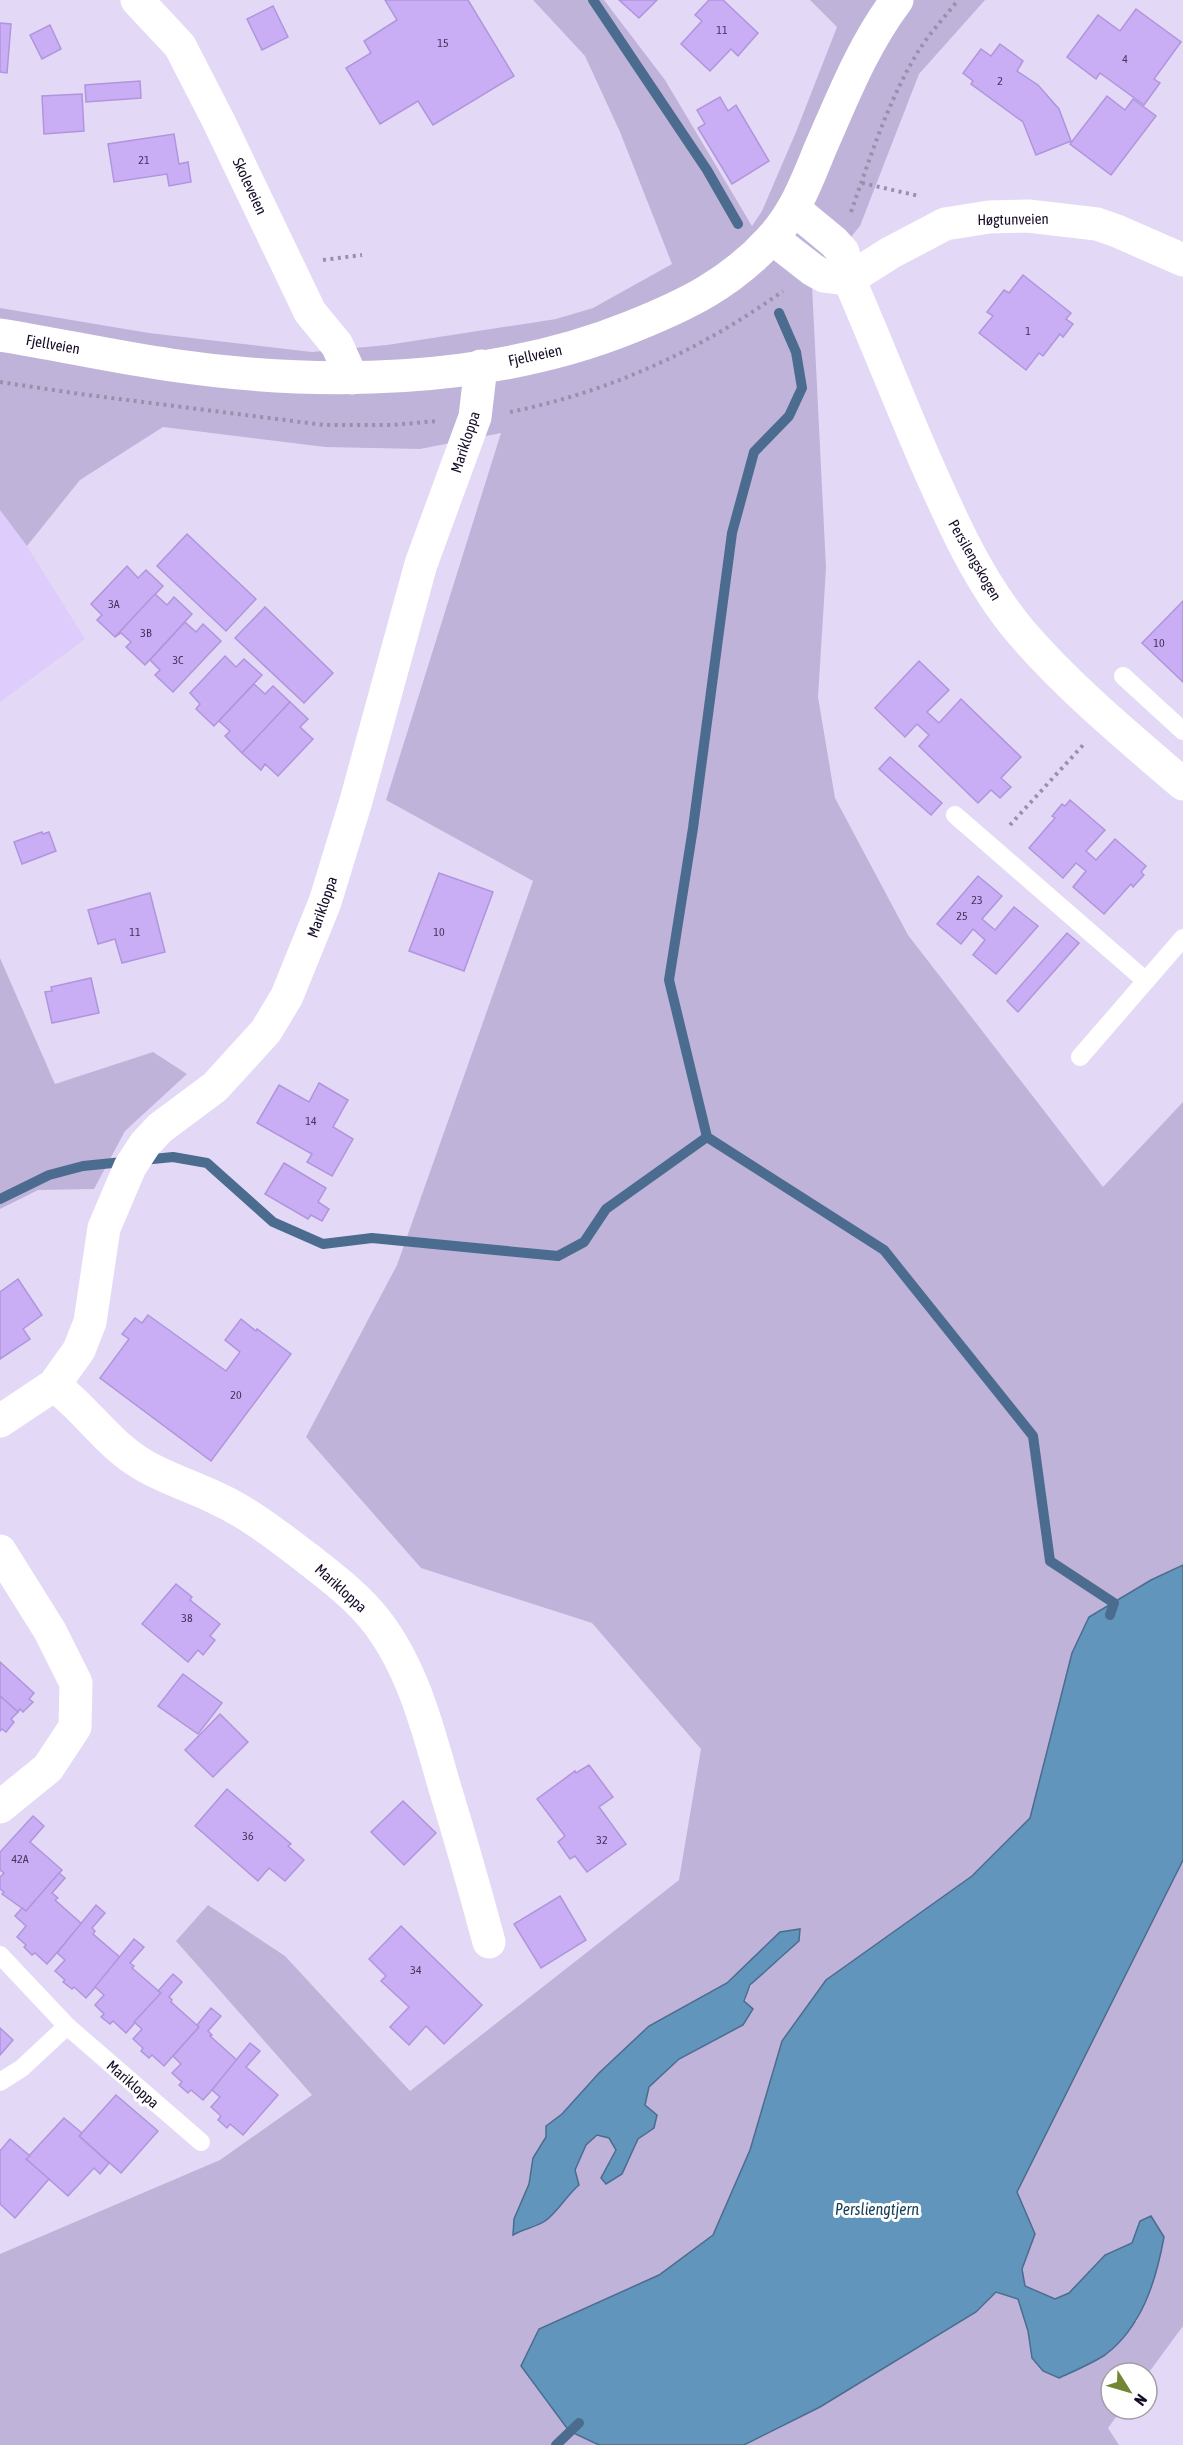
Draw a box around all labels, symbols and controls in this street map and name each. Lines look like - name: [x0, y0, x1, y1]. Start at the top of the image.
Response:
- house number: 11: [716, 23, 728, 37]
- house number: 15: [437, 36, 449, 50]
- house number: 4: [1122, 52, 1128, 66]
- house number: 2: [997, 74, 1003, 88]
- house number: 21: [138, 153, 150, 167]
- street label: Skoleveien: [230, 155, 270, 217]
- street label: Høgtunveien: [977, 210, 1049, 228]
- house number: 1: [1025, 324, 1031, 338]
- street label: Fjellveien: [25, 331, 81, 357]
- street label: Fjellveien: [507, 341, 563, 369]
- street label: Marikloppa: [447, 409, 483, 475]
- street label: Persilengskogen: [945, 517, 1005, 603]
- house number: 3A: [108, 597, 120, 611]
- house number: 3B: [140, 626, 152, 640]
- house number: 10: [1153, 636, 1165, 650]
- house number: 3C: [172, 653, 184, 667]
- street label: Marikloppa: [304, 874, 340, 940]
- house number: 23: [971, 893, 983, 907]
- house number: 25: [956, 909, 968, 923]
- house number: 11: [129, 925, 141, 939]
- house number: 10: [433, 925, 445, 939]
- house number: 14: [305, 1114, 317, 1128]
- house number: 20: [230, 1388, 242, 1402]
- street label: Marikloppa: [312, 1560, 370, 1616]
- house number: 38: [181, 1611, 193, 1625]
- house number: 36: [242, 1829, 254, 1843]
- house number: 32: [596, 1833, 608, 1847]
- house number: 42A: [11, 1852, 29, 1866]
- house number: 34: [410, 1963, 422, 1977]
- street label: Marikloppa: [103, 2057, 163, 2111]
- water label: Persliengtjern: [835, 2200, 919, 2219]
- north arrow: [1099, 2361, 1159, 2421]
- text: N: [1131, 2391, 1151, 2409]

